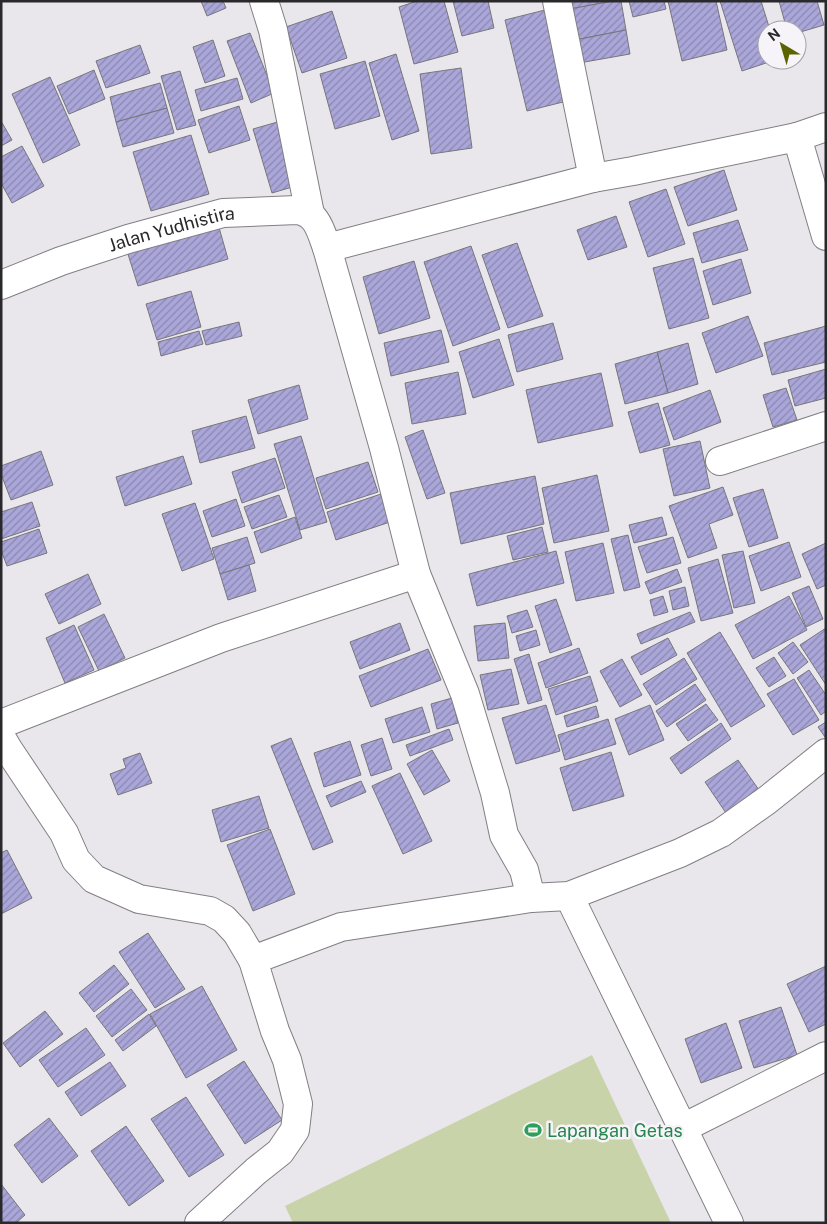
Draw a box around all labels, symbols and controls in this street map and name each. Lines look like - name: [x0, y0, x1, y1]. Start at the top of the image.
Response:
- north arrow: [757, 20, 807, 70]
- text: N: [765, 25, 783, 44]
- street label: Jalan Yudhistira: [105, 202, 235, 255]
- sports icon: Lapangan Getas: [523, 1120, 543, 1140]
- place label: Lapangan Getas: [547, 1120, 683, 1141]

